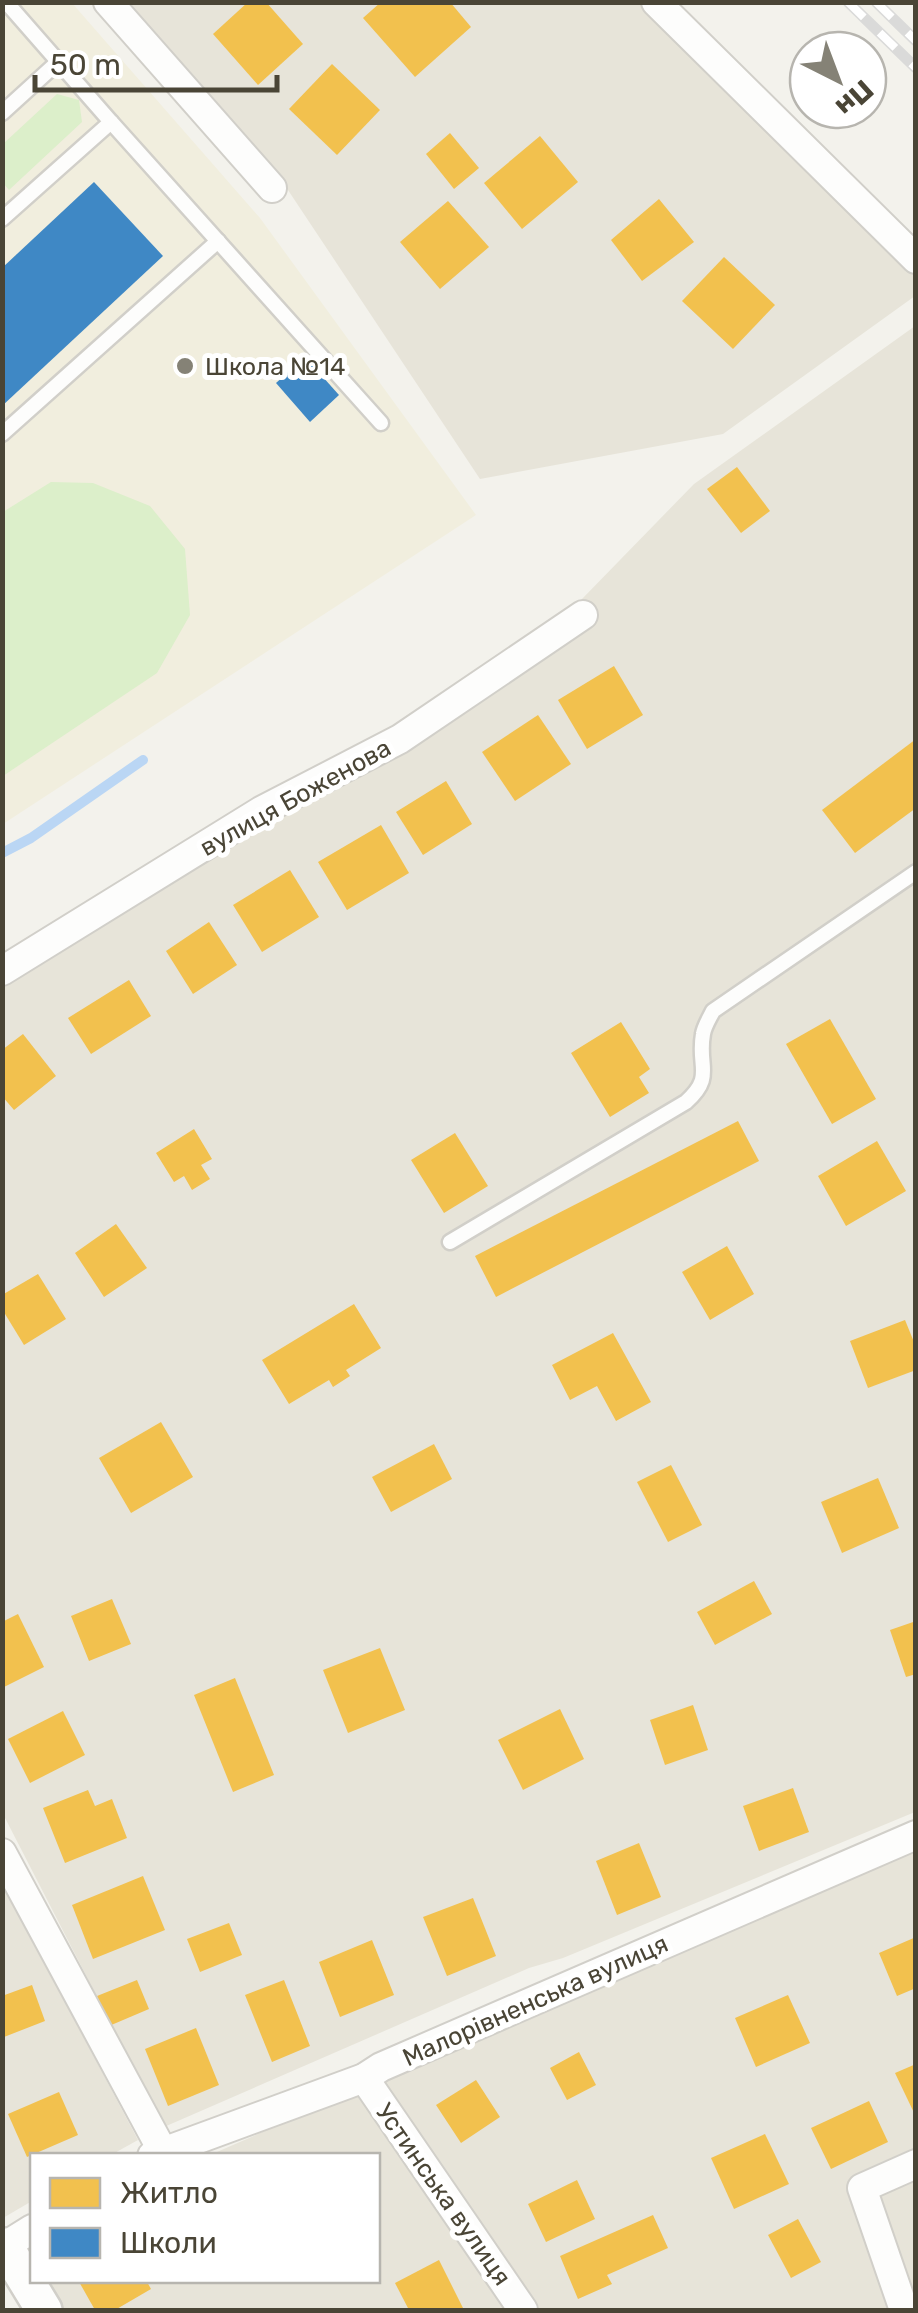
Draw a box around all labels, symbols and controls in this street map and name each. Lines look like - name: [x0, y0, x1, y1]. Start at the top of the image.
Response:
- scale bar: [35, 30, 278, 92]
- north arrow: [788, 30, 888, 130]
- text: 50 m: [50, 47, 121, 83]
- text: Пн: [829, 73, 880, 123]
- place label: Школа №14: [205, 352, 345, 381]
- marker: Школа №14: [174, 355, 196, 377]
- street label: вулиця Боженова: [195, 733, 396, 862]
- street label: Малорівненська вулиця: [398, 1929, 672, 2072]
- street label: Устинська вулиця: [370, 2098, 517, 2291]
- legend: [30, 2153, 380, 2283]
- text: Житло: [120, 2175, 218, 2211]
- text: Школи: [120, 2225, 217, 2261]

